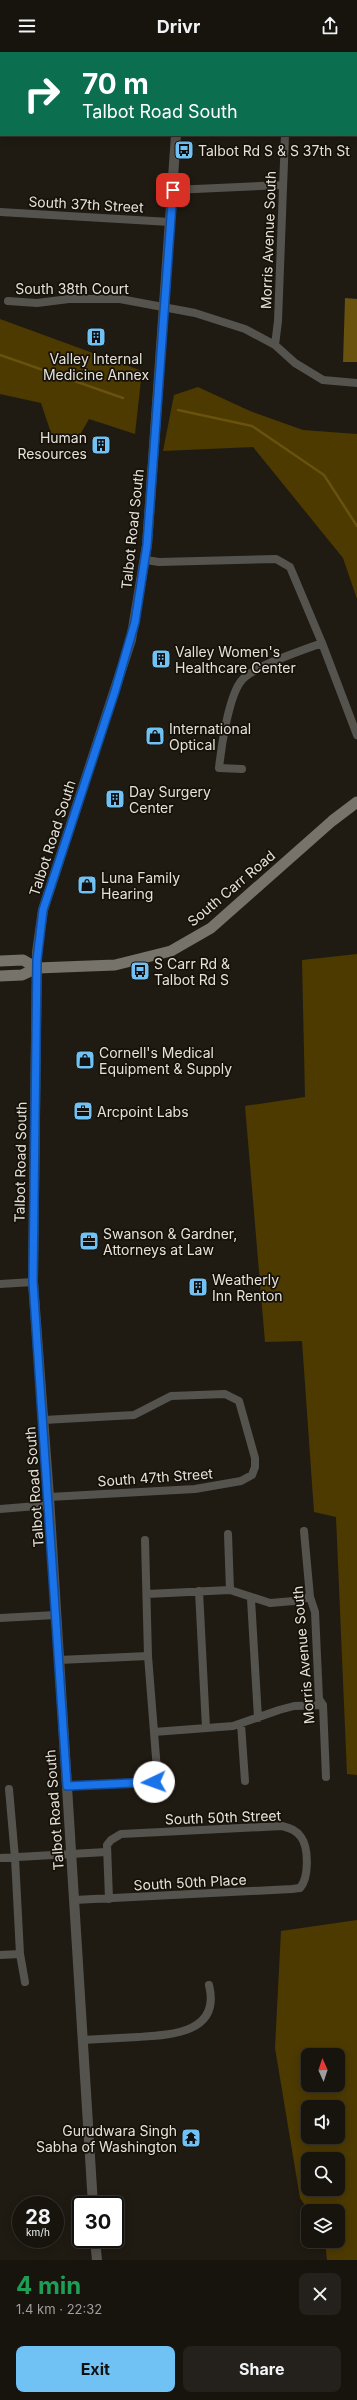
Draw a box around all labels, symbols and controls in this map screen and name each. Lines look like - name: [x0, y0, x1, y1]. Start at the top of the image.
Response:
- icon: menu: [16, 15, 38, 37]
- icon: share: [319, 15, 341, 37]
- text: Drivr: [157, 16, 200, 37]
- text: 70 m: [82, 67, 149, 101]
- icon: right: [16, 68, 68, 120]
- text: Talbot Road South: [82, 101, 238, 122]
- bus stop icon: Talbot Rd S & S 37th St: [173, 139, 195, 161]
- place label: Talbot Rd S & S 37th St: [198, 142, 350, 159]
- street label: Morris Avenue South: [257, 171, 279, 309]
- pin: [156, 173, 190, 207]
- icon: arrive: [162, 179, 184, 201]
- street label: South 37th Street: [28, 192, 144, 216]
- street label: South 38th Court: [15, 280, 129, 297]
- building icon: Valley Internal Medicine Annex: [85, 326, 107, 348]
- place label: Valley Internal Medicine Annex: [43, 350, 149, 383]
- place label: Human Resources: [17, 429, 87, 462]
- building icon: Human Resources: [90, 434, 112, 456]
- street label: Talbot Road South: [117, 468, 147, 590]
- place label: Valley Women's Healthcare Center: [175, 643, 296, 676]
- building icon: Valley Women's Healthcare Center: [150, 648, 172, 670]
- place label: International Optical: [169, 720, 251, 753]
- shop icon: International Optical: [144, 725, 166, 747]
- street label: Talbot Road South: [25, 778, 79, 898]
- place label: Day Surgery Center: [129, 783, 211, 816]
- building icon: Day Surgery Center: [104, 788, 126, 810]
- street label: South Carr Road: [184, 846, 278, 930]
- place label: Luna Family Hearing: [101, 869, 180, 902]
- shop icon: Luna Family Hearing: [76, 874, 98, 896]
- place label: S Carr Rd & Talbot Rd S: [154, 955, 230, 988]
- bus stop icon: S Carr Rd & Talbot Rd S: [129, 960, 151, 982]
- place label: Cornell's Medical Equipment & Supply: [99, 1044, 232, 1077]
- shop icon: Cornell's Medical Equipment & Supply: [74, 1049, 96, 1071]
- office icon: Arcpoint Labs: [72, 1100, 94, 1122]
- street label: Talbot Road South: [10, 1101, 30, 1223]
- place label: Arcpoint Labs: [97, 1103, 189, 1120]
- place label: Swanson & Gardner, Attorneys at Law: [103, 1225, 237, 1258]
- office icon: Swanson & Gardner, Attorneys at Law: [78, 1230, 100, 1252]
- place label: Weatherly Inn Renton: [212, 1271, 283, 1304]
- building icon: Weatherly Inn Renton: [187, 1276, 209, 1298]
- street label: Talbot Road South: [21, 1426, 47, 1548]
- street label: South 47th Street: [97, 1464, 214, 1490]
- street label: Morris Avenue South: [289, 1585, 317, 1725]
- street label: Talbot Road South: [41, 1749, 67, 1871]
- position arrow: [133, 1761, 175, 1803]
- street label: South 50th Street: [165, 1806, 282, 1828]
- street label: South 50th Place: [133, 1871, 247, 1893]
- north arrow: [301, 2048, 345, 2092]
- map controls: [301, 2048, 345, 2248]
- button: sound: [301, 2100, 345, 2144]
- place label: Gurudwara Singh Sabha of Washington: [36, 2122, 177, 2155]
- temple icon: Gurudwara Singh Sabha of Washington: [180, 2127, 202, 2149]
- button: search: [301, 2152, 345, 2196]
- speed limit sign: 30: [72, 2196, 124, 2248]
- button: layers: [301, 2204, 345, 2248]
- text: 28: [25, 2205, 51, 2229]
- text: km/h: [26, 2226, 50, 2238]
- text: 4 min: [16, 2271, 81, 2300]
- button: close: [299, 2273, 341, 2315]
- text: 1.4 km · 22:32: [16, 2301, 102, 2317]
- button: Exit: [16, 2346, 175, 2392]
- button: Share: [183, 2346, 341, 2392]

